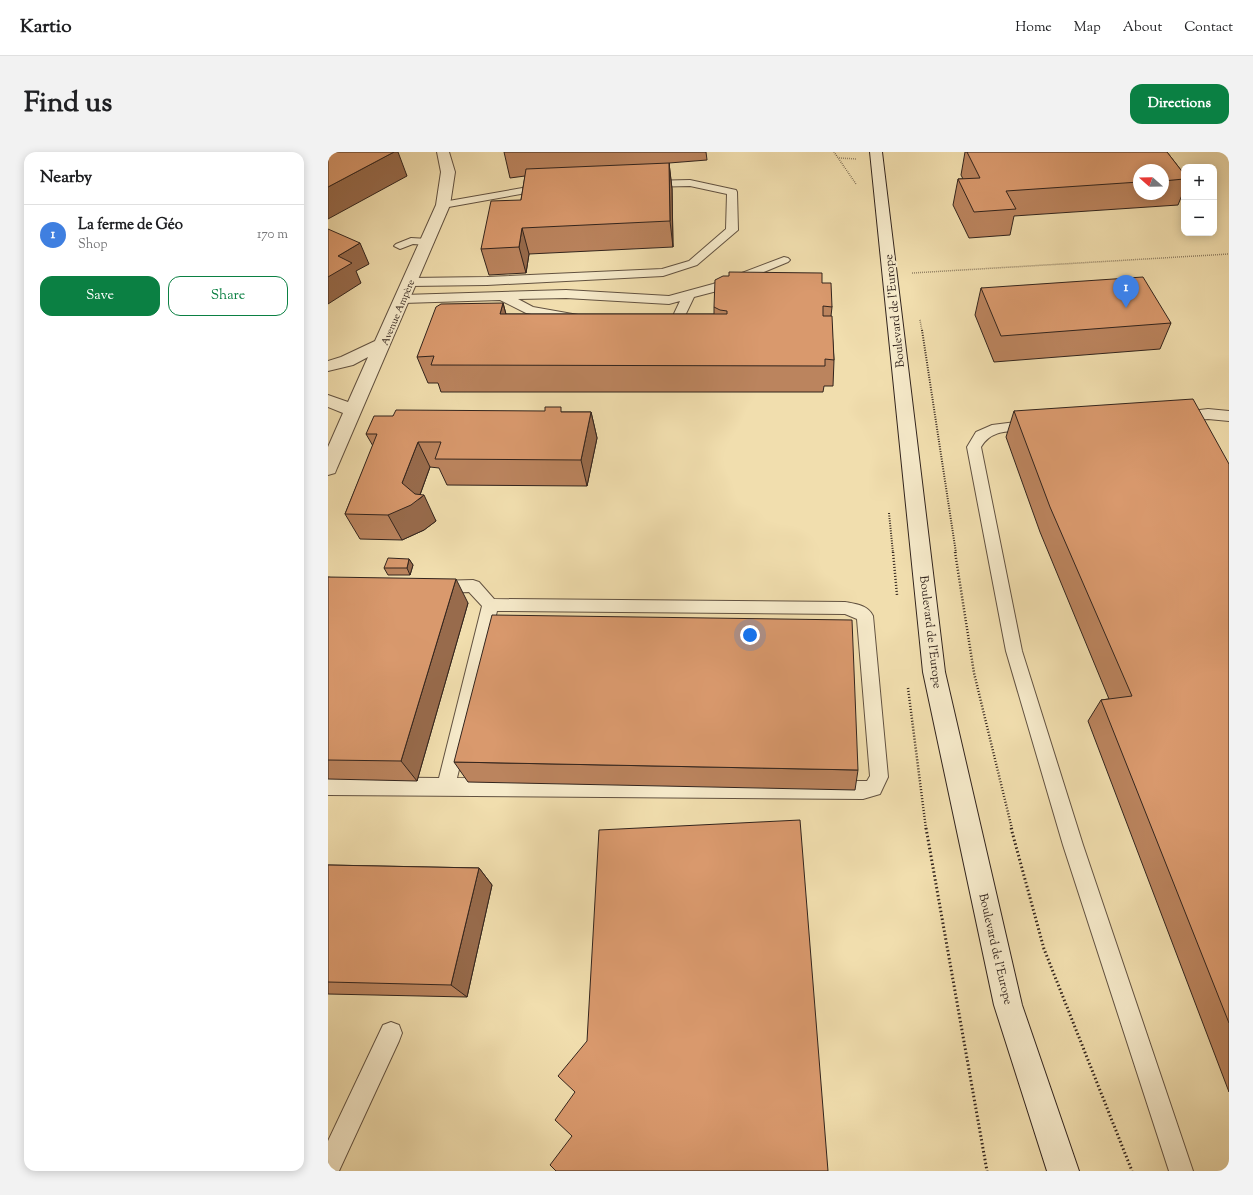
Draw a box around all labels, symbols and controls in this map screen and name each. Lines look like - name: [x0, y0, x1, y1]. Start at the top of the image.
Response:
- text: Kartio: [20, 14, 72, 41]
- text: Home: [1015, 18, 1052, 38]
- text: Map: [1074, 18, 1101, 38]
- text: About: [1123, 18, 1162, 38]
- text: Contact: [1184, 18, 1233, 38]
- text: Find us: [24, 84, 112, 124]
- button: Directions: [1130, 84, 1229, 124]
- north arrow: [1133, 164, 1169, 200]
- map controls: [1181, 164, 1217, 236]
- button: +: [1181, 164, 1217, 200]
- text: Nearby: [40, 166, 92, 190]
- button: −: [1181, 200, 1217, 236]
- text: La ferme de Géo: [78, 215, 183, 236]
- text: 1: [51, 226, 55, 244]
- text: 170 m: [257, 226, 288, 244]
- text: Shop: [78, 236, 107, 254]
- street label: Boulevard de l'Europe: [880, 253, 910, 368]
- pin: 1: [1113, 275, 1139, 308]
- button: Save: [40, 276, 160, 316]
- button: Share: [168, 276, 288, 316]
- street label: Avenue Ampère: [378, 277, 419, 348]
- street label: Boulevard de l'Europe: [914, 575, 946, 690]
- your location: [740, 625, 760, 645]
- street label: Boulevard de l'Europe: [973, 892, 1017, 1007]

